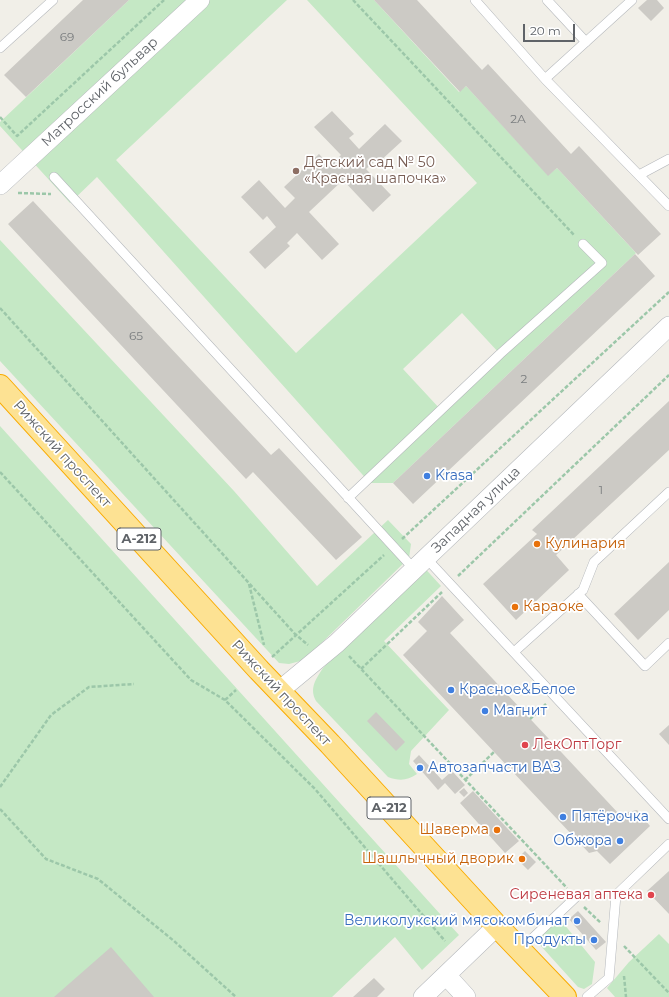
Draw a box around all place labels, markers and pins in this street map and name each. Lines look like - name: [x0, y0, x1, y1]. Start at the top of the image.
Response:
- place label: Детский сад № 50 «Красная шапочка»: [304, 155, 446, 188]
- marker: Детский сад № 50 «Красная шапочка»: [291, 166, 301, 176]
- place label: Krasa: [435, 468, 473, 484]
- marker: Krasa: [422, 471, 432, 481]
- place label: Кулинария: [545, 536, 626, 552]
- marker: Кулинария: [532, 539, 542, 549]
- place label: Караоке: [523, 599, 584, 615]
- marker: Караоке: [510, 602, 520, 612]
- place label: Красное&Белое: [459, 682, 576, 698]
- marker: Красное&Белое: [446, 685, 456, 695]
- place label: Магнит: [493, 703, 547, 719]
- marker: Магнит: [480, 706, 490, 716]
- place label: ЛекОптТорг: [533, 737, 621, 753]
- marker: ЛекОптТорг: [520, 740, 530, 750]
- place label: Автозапчасти ВАЗ: [428, 760, 561, 776]
- marker: Автозапчасти ВАЗ: [415, 763, 425, 773]
- place label: Пятёрочка: [571, 809, 649, 825]
- marker: Пятёрочка: [558, 812, 568, 822]
- place label: Шаверма: [420, 822, 489, 838]
- marker: Шаверма: [492, 825, 502, 835]
- place label: Обжора: [553, 833, 612, 849]
- marker: Обжора: [615, 836, 625, 846]
- place label: Шашлычный дворик: [362, 851, 514, 867]
- marker: Шашлычный дворик: [517, 854, 527, 864]
- place label: Сиреневая аптека: [509, 887, 643, 903]
- marker: Сиреневая аптека: [646, 890, 656, 900]
- place label: Великолукский мясокомбинат: [344, 913, 569, 929]
- marker: Великолукский мясокомбинат: [572, 916, 582, 926]
- place label: Продукты: [513, 932, 586, 948]
- marker: Продукты: [589, 935, 599, 945]

